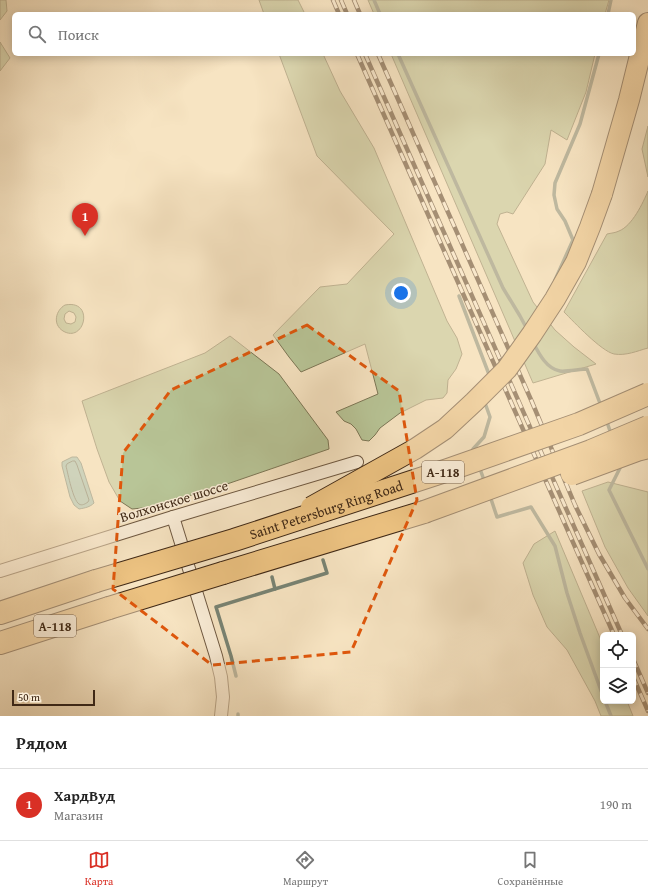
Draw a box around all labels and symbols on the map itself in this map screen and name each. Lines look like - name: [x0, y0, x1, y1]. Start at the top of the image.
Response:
- pin: 1: [72, 203, 98, 236]
- your location: [391, 283, 411, 303]
- road number: А-118: [422, 461, 464, 483]
- street label: Волхонское шоссе: [117, 475, 231, 527]
- street label: Saint Petersburg Ring Road: [247, 475, 406, 544]
- road number: А-118: [34, 615, 76, 637]
- scale bar: [12, 688, 95, 707]

